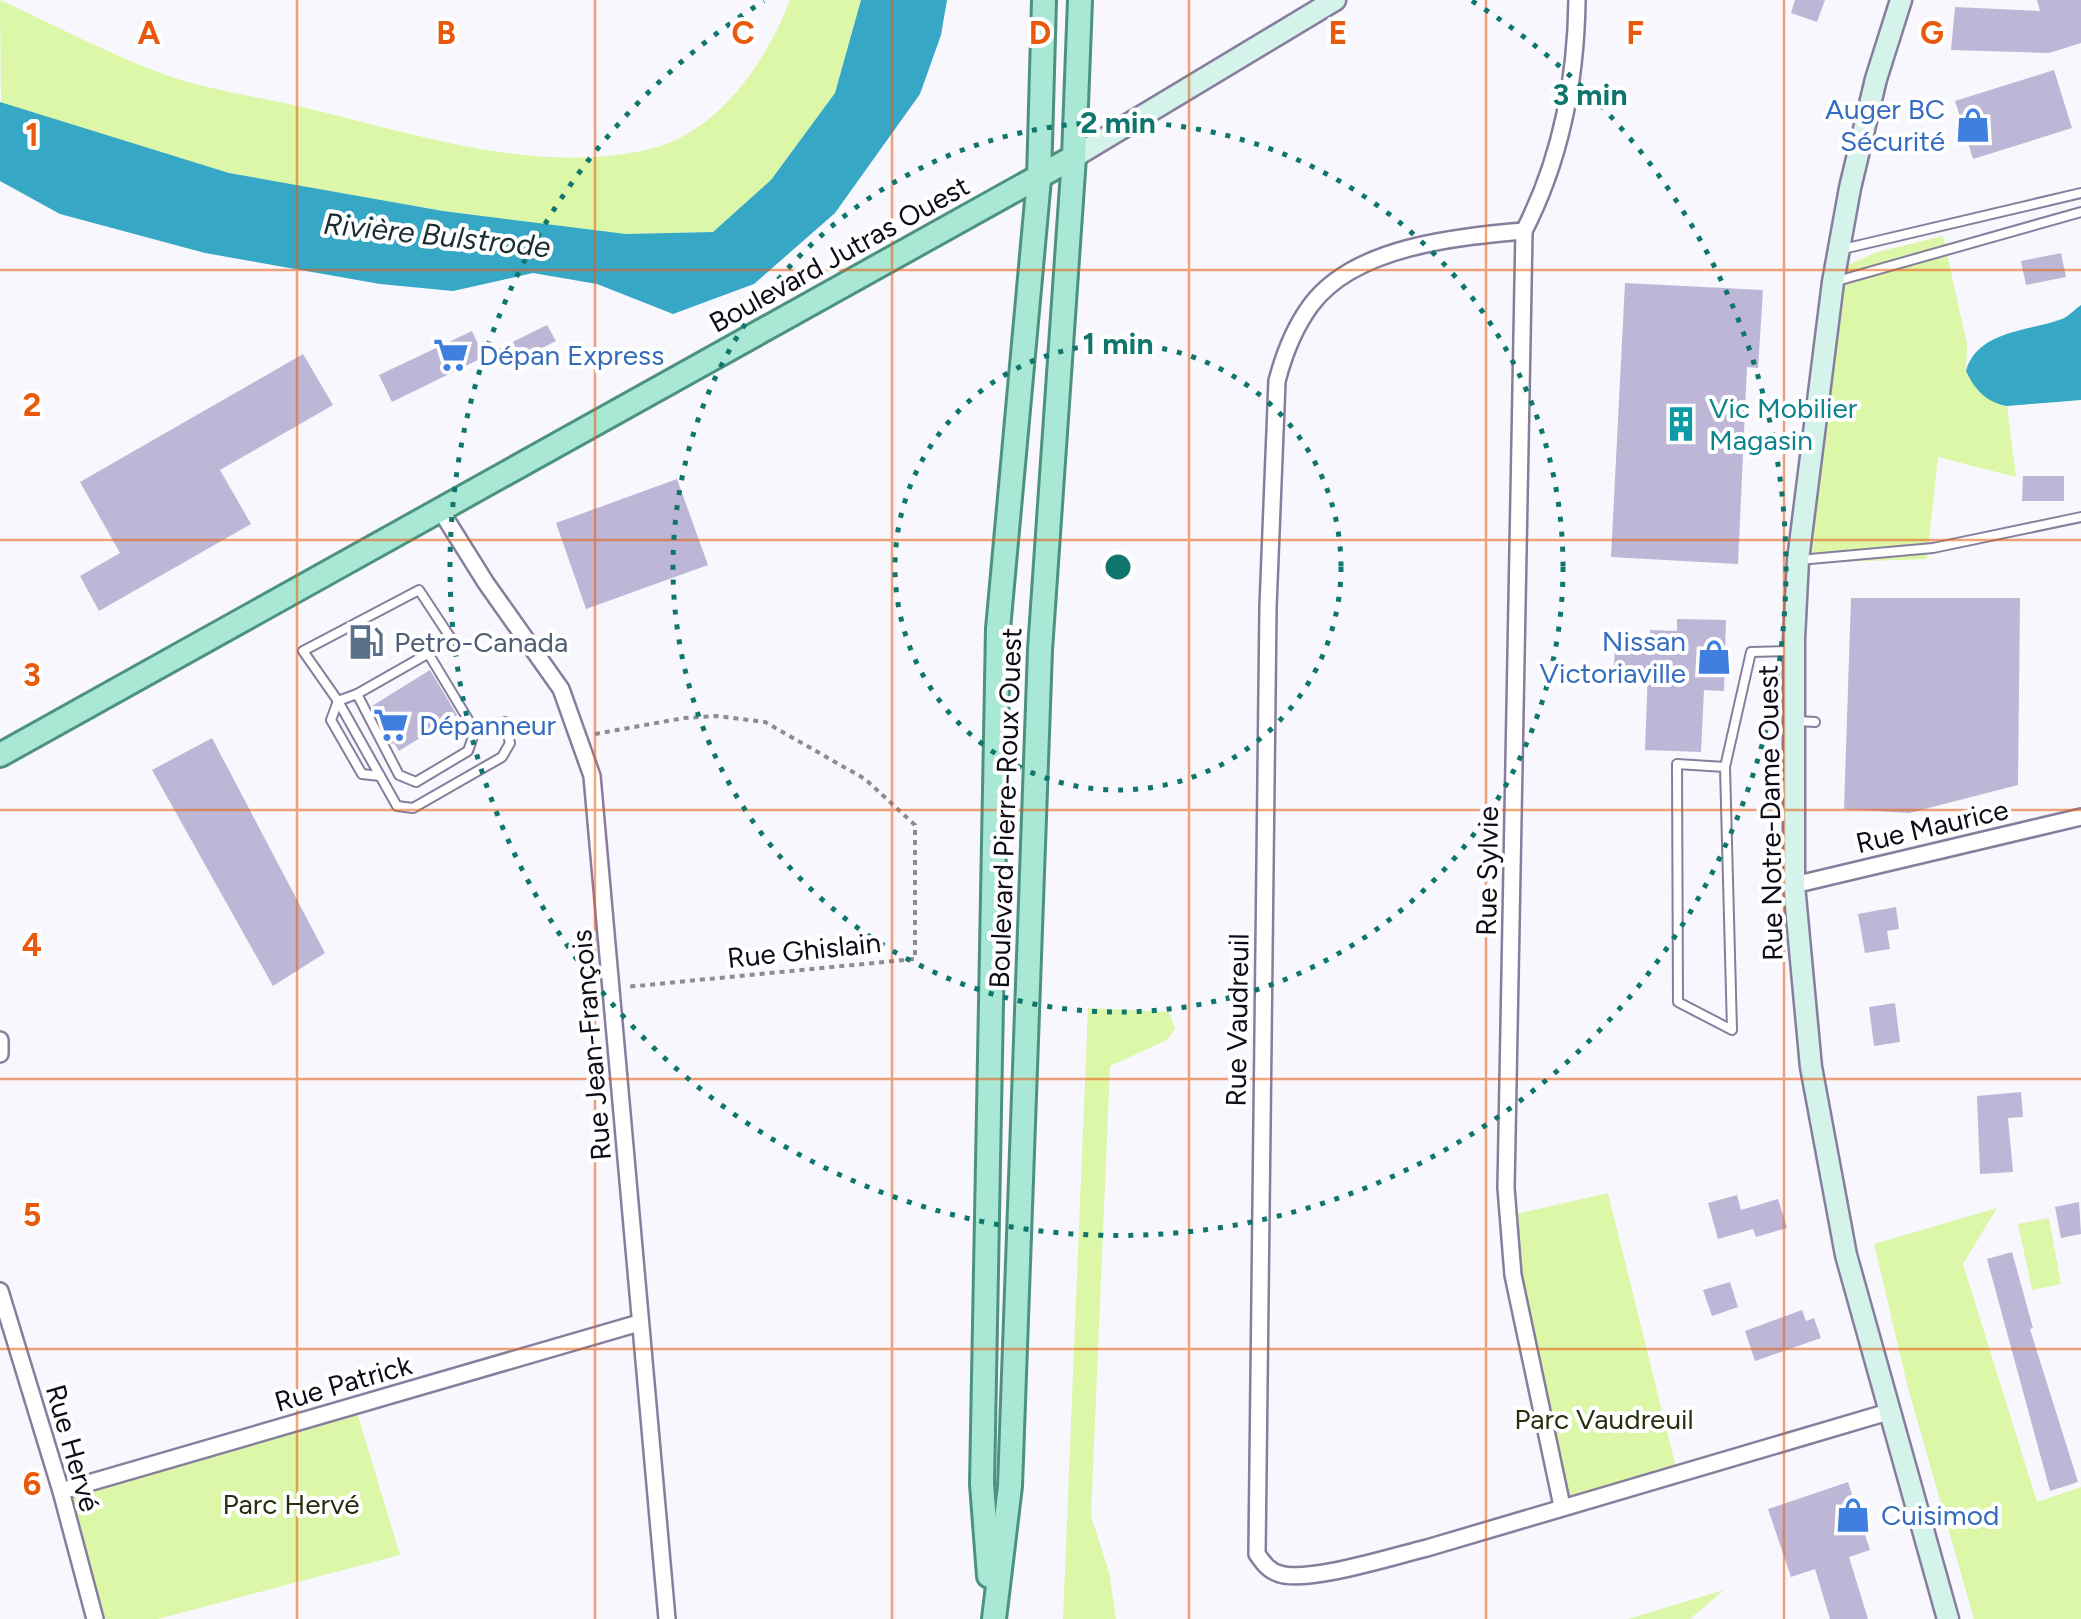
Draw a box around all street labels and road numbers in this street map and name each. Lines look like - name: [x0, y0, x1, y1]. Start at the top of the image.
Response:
- street label: Boulevard Jutras Ouest: [703, 168, 975, 340]
- street label: Boulevard Pierre-Roux Ouest: [982, 627, 1028, 989]
- street label: Rue Notre-Dame Ouest: [1750, 665, 1790, 961]
- street label: Rue Maurice: [1852, 792, 2012, 860]
- street label: Rue Sylvie: [1469, 806, 1505, 936]
- street label: Rue Ghislain: [725, 925, 883, 975]
- street label: Rue Jean-François: [564, 928, 618, 1162]
- street label: Rue Vaudreuil: [1218, 933, 1256, 1107]
- street label: Rue Patrick: [271, 1347, 416, 1419]
- street label: Rue Hervé: [39, 1381, 107, 1515]

